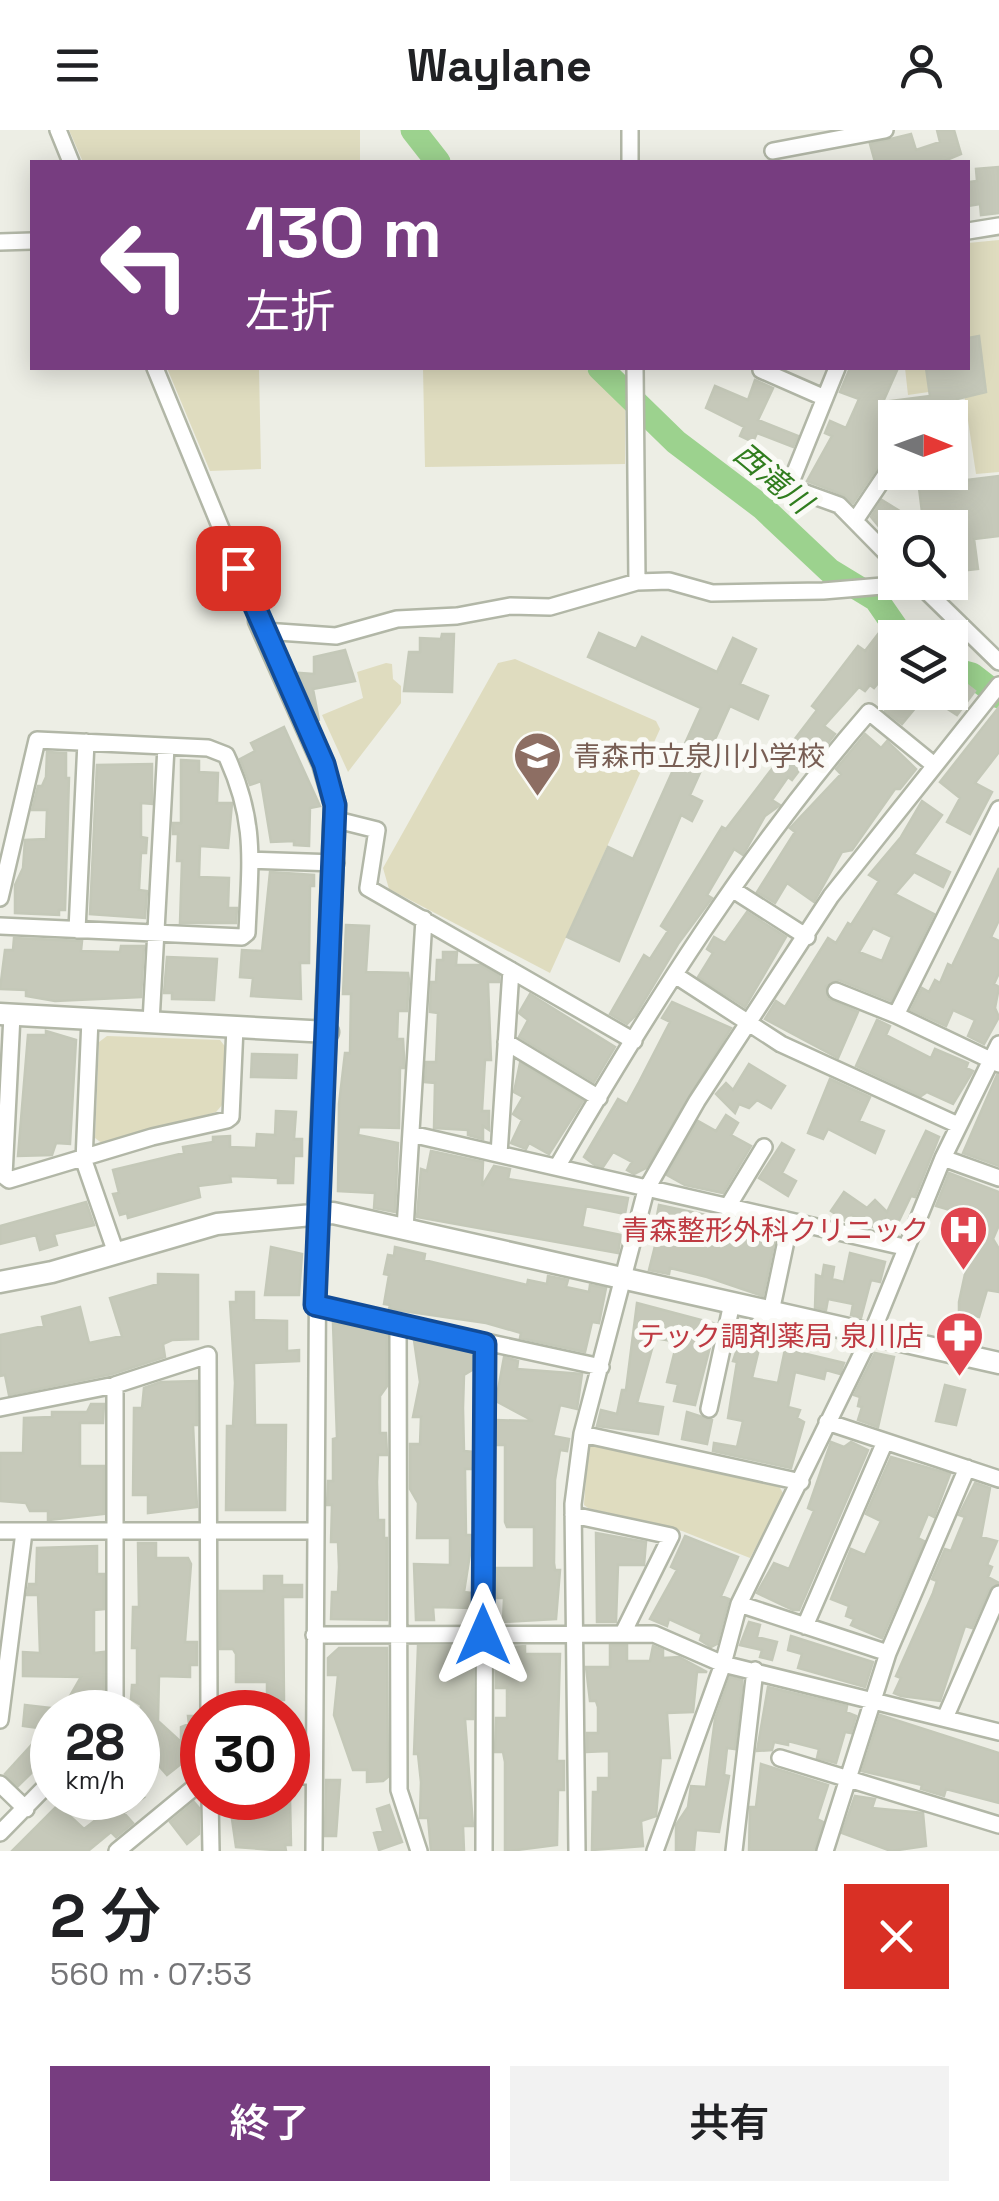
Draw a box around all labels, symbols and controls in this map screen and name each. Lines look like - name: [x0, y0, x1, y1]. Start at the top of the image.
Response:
- text: Waylane: [407, 37, 592, 94]
- icon: menu: [50, 38, 105, 93]
- icon: person: [894, 38, 949, 93]
- text: 130 m: [245, 188, 442, 277]
- icon: left: [80, 200, 210, 330]
- text: 左折: [245, 283, 335, 340]
- north arrow: [878, 400, 968, 490]
- map controls: [878, 400, 968, 710]
- water label: 西滝川: [726, 434, 822, 524]
- button: search: [878, 510, 968, 600]
- pin: [196, 526, 281, 611]
- icon: arrive: [211, 541, 266, 596]
- button: layers: [878, 620, 968, 710]
- school or university icon: 青森市立泉川小学校: [512, 730, 564, 798]
- place label: 青森市立泉川小学校: [573, 738, 825, 774]
- hospital icon: 青森整形外科クリニック: [938, 1204, 990, 1272]
- place label: 青森整形外科クリニック: [621, 1212, 929, 1248]
- pharmacy icon: テック調剤薬局 泉川店: [933, 1310, 985, 1378]
- place label: テック調剤薬局 泉川店: [637, 1318, 924, 1354]
- position arrow: [431, 1583, 535, 1687]
- speed limit sign: 30: [180, 1690, 310, 1820]
- text: 28: [65, 1711, 125, 1775]
- text: km/h: [65, 1764, 125, 1796]
- text: 2 分: [50, 1878, 161, 1955]
- button: close: [844, 1884, 949, 1989]
- text: 560 m · 07:53: [50, 1954, 252, 1994]
- button: 終了: [50, 2066, 490, 2181]
- button: 共有: [510, 2066, 949, 2181]

